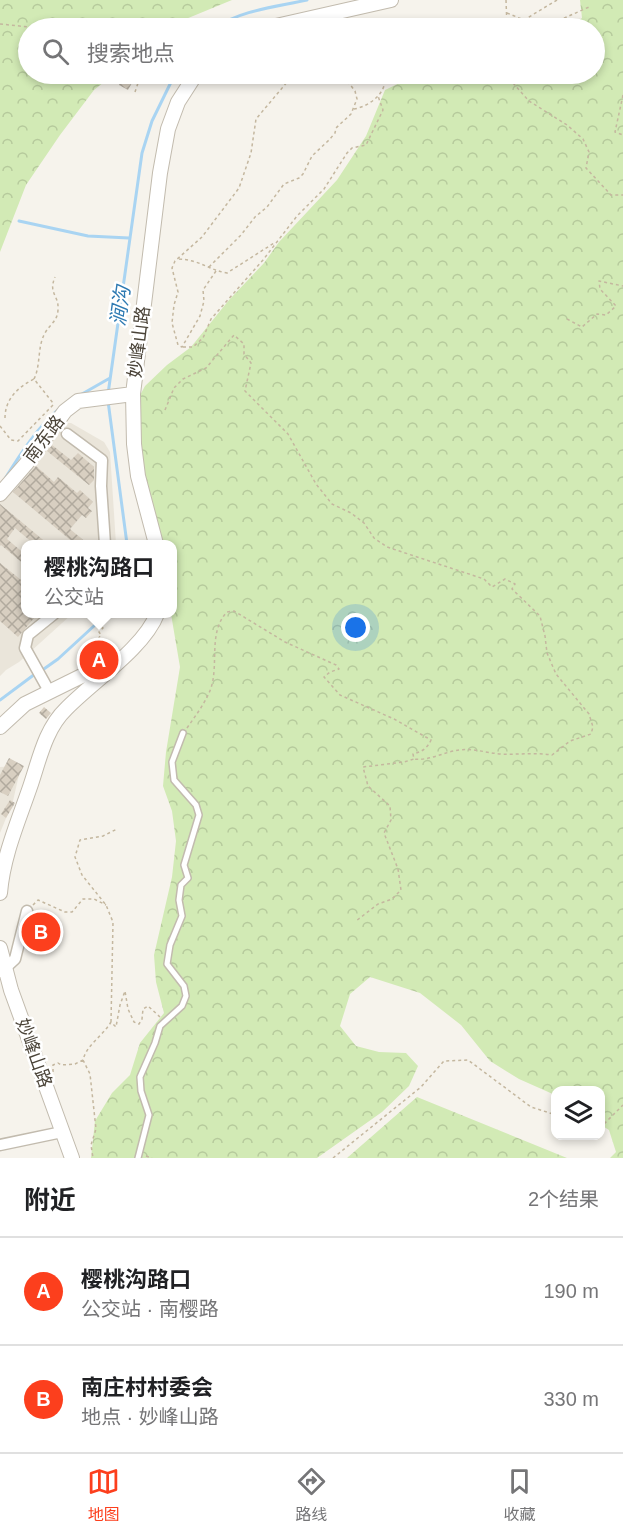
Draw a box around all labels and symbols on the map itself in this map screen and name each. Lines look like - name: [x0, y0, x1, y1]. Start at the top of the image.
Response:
- water label: 涧沟: [106, 283, 134, 327]
- street label: 妙峰山路: [125, 305, 153, 379]
- street label: 南东路: [20, 411, 68, 467]
- your location: [341, 613, 370, 642]
- pin: A: [80, 638, 118, 682]
- pin: B: [22, 910, 60, 954]
- street label: 妙峰山路: [12, 1016, 56, 1090]

